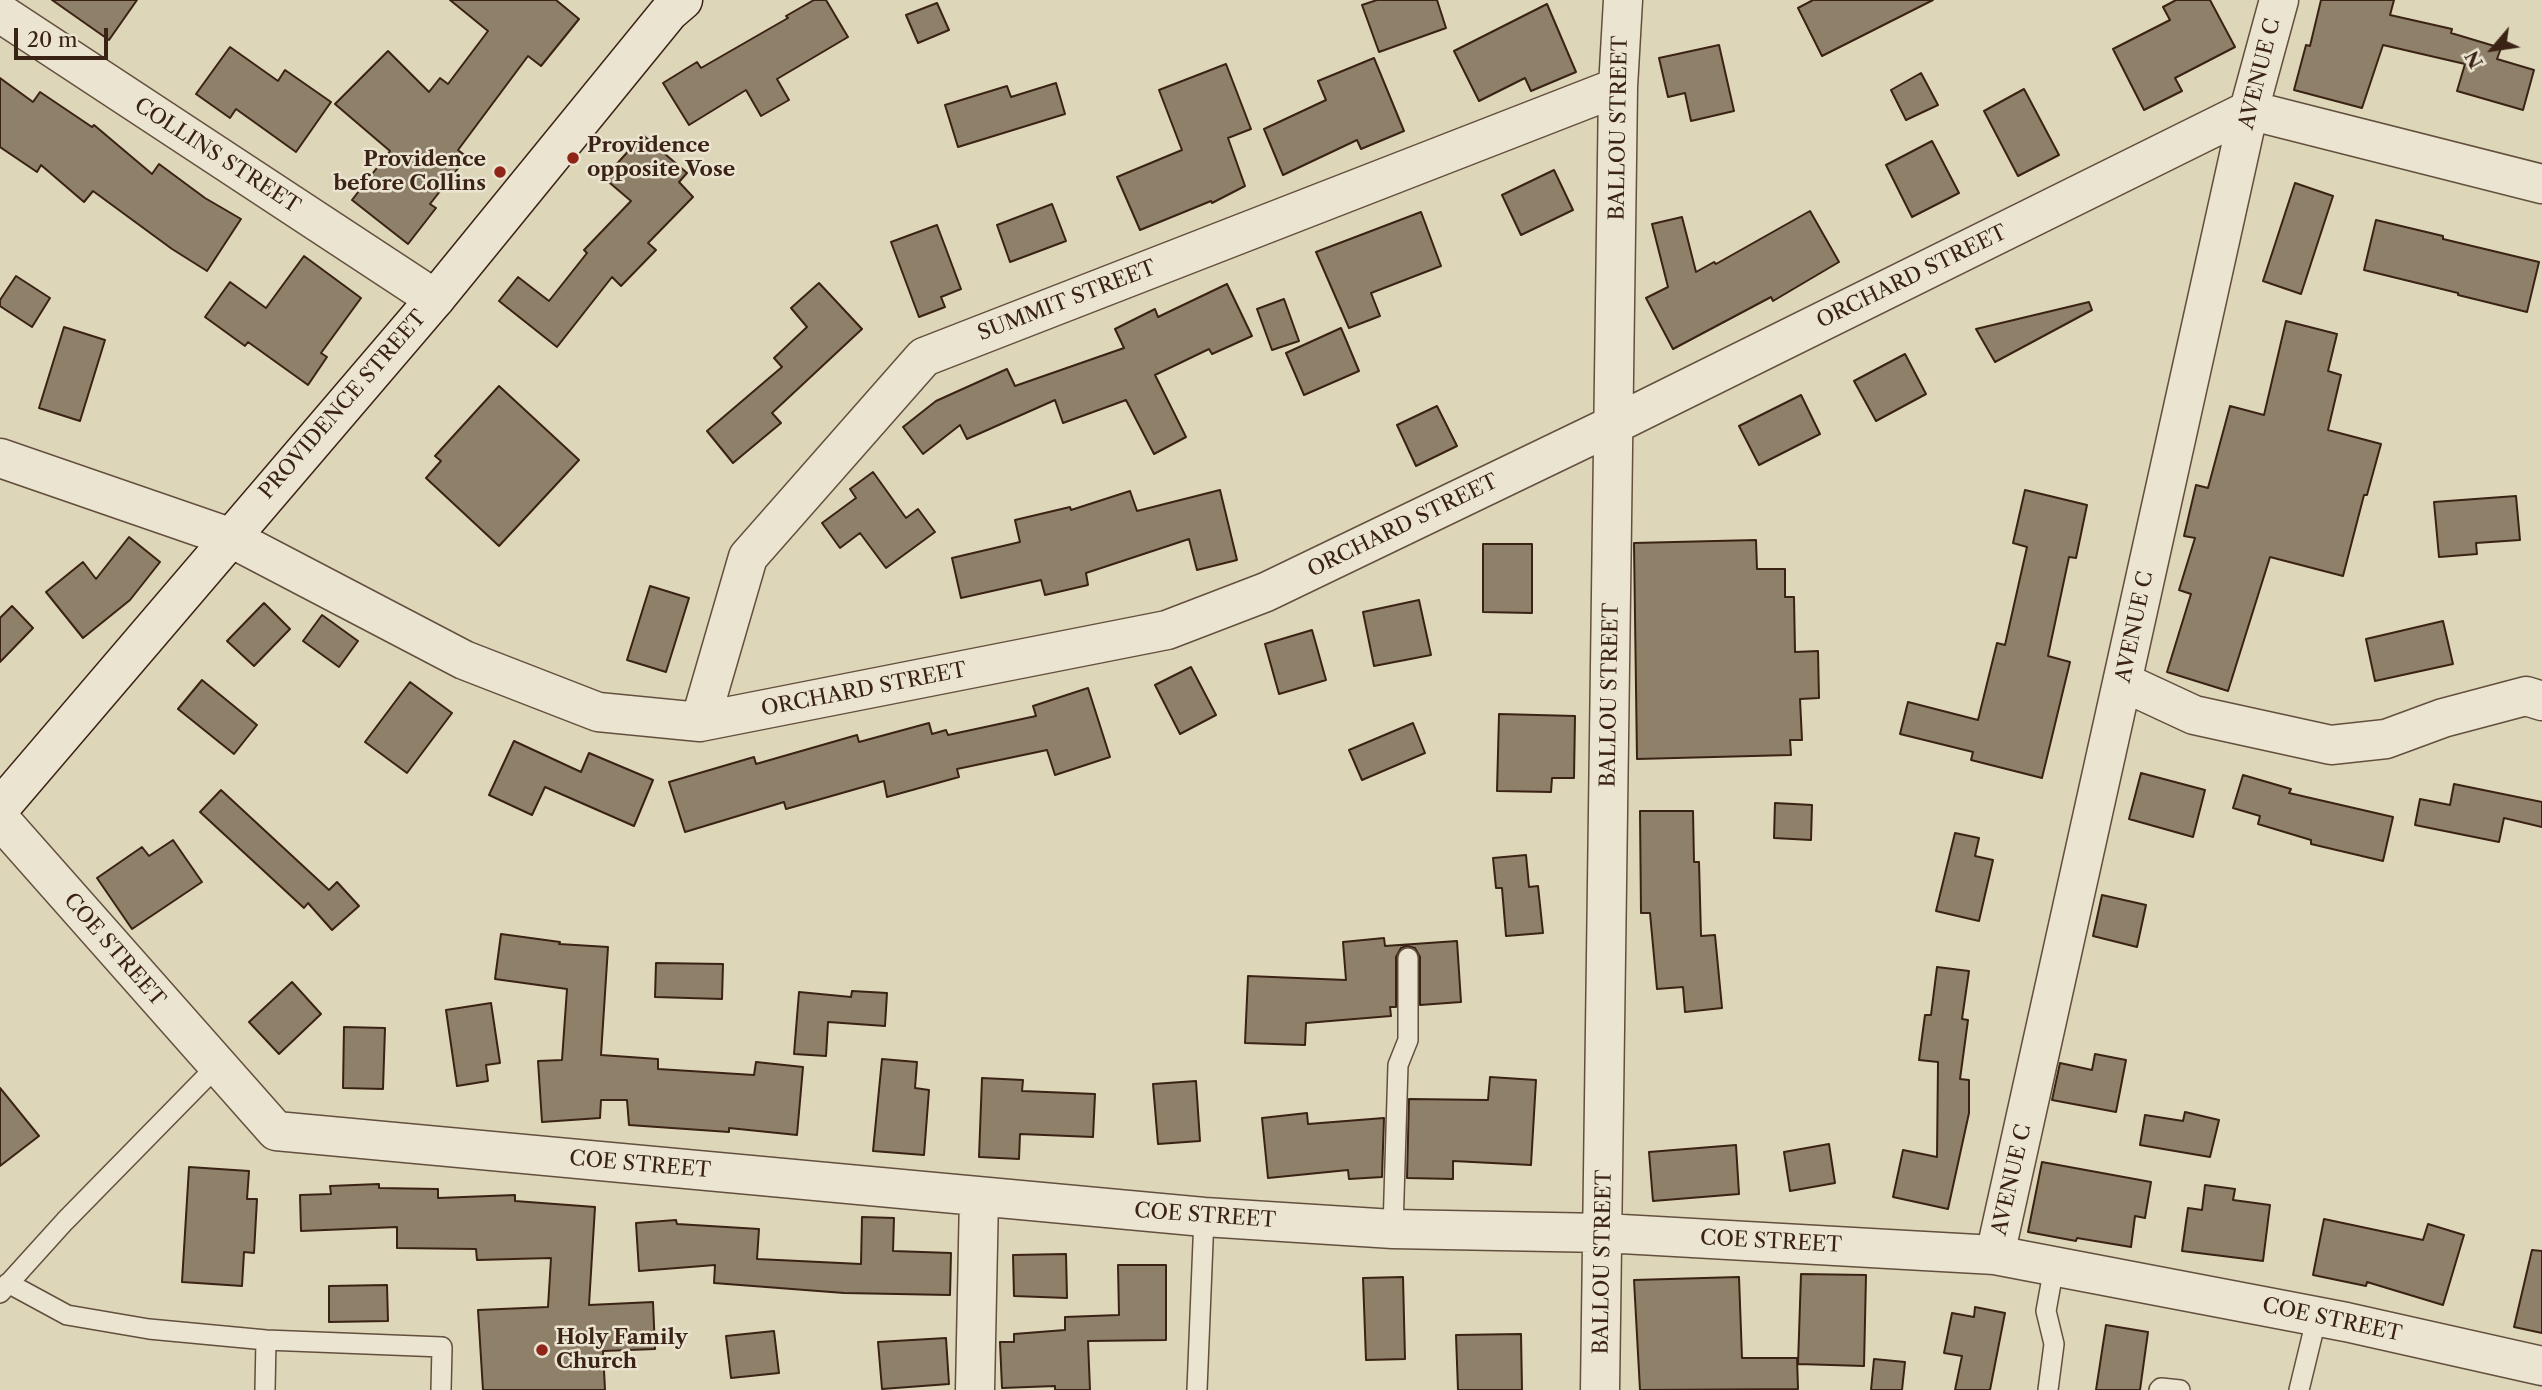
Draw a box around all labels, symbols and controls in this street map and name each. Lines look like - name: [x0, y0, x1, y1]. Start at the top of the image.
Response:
- scale bar: [18, 14, 112, 58]
- north arrow: [2458, 14, 2528, 84]
- street label: AVENUE C: [2234, 16, 2286, 132]
- text: 20 m: [27, 27, 78, 52]
- street label: BALLOU STREET: [1605, 35, 1633, 221]
- text: N: [2460, 47, 2488, 72]
- street label: COLLINS STREET: [129, 93, 305, 219]
- place label: Providence opposite Vose: [587, 133, 735, 183]
- place label: Providence before Collins: [333, 147, 486, 197]
- marker: Providence opposite Vose: [565, 150, 581, 166]
- marker: Providence before Collins: [492, 164, 508, 180]
- street label: ORCHARD STREET: [1813, 220, 2011, 334]
- street label: SUMMIT STREET: [974, 255, 1160, 347]
- street label: PROVIDENCE STREET: [254, 306, 432, 504]
- street label: ORCHARD STREET: [1304, 469, 1502, 583]
- street label: AVENUE C: [2111, 569, 2159, 685]
- street label: BALLOU STREET: [1596, 602, 1624, 788]
- street label: ORCHARD STREET: [759, 658, 969, 722]
- street label: COE STREET: [58, 888, 170, 1012]
- street label: AVENUE C: [1987, 1122, 2037, 1238]
- street label: COE STREET: [568, 1146, 712, 1184]
- street label: BALLOU STREET: [1589, 1169, 1617, 1355]
- street label: COE STREET: [1133, 1198, 1277, 1234]
- street label: COE STREET: [1700, 1226, 1842, 1258]
- street label: COE STREET: [2260, 1293, 2404, 1347]
- place label: Holy Family Church: [556, 1325, 688, 1375]
- marker: Holy Family Church: [534, 1342, 550, 1358]

